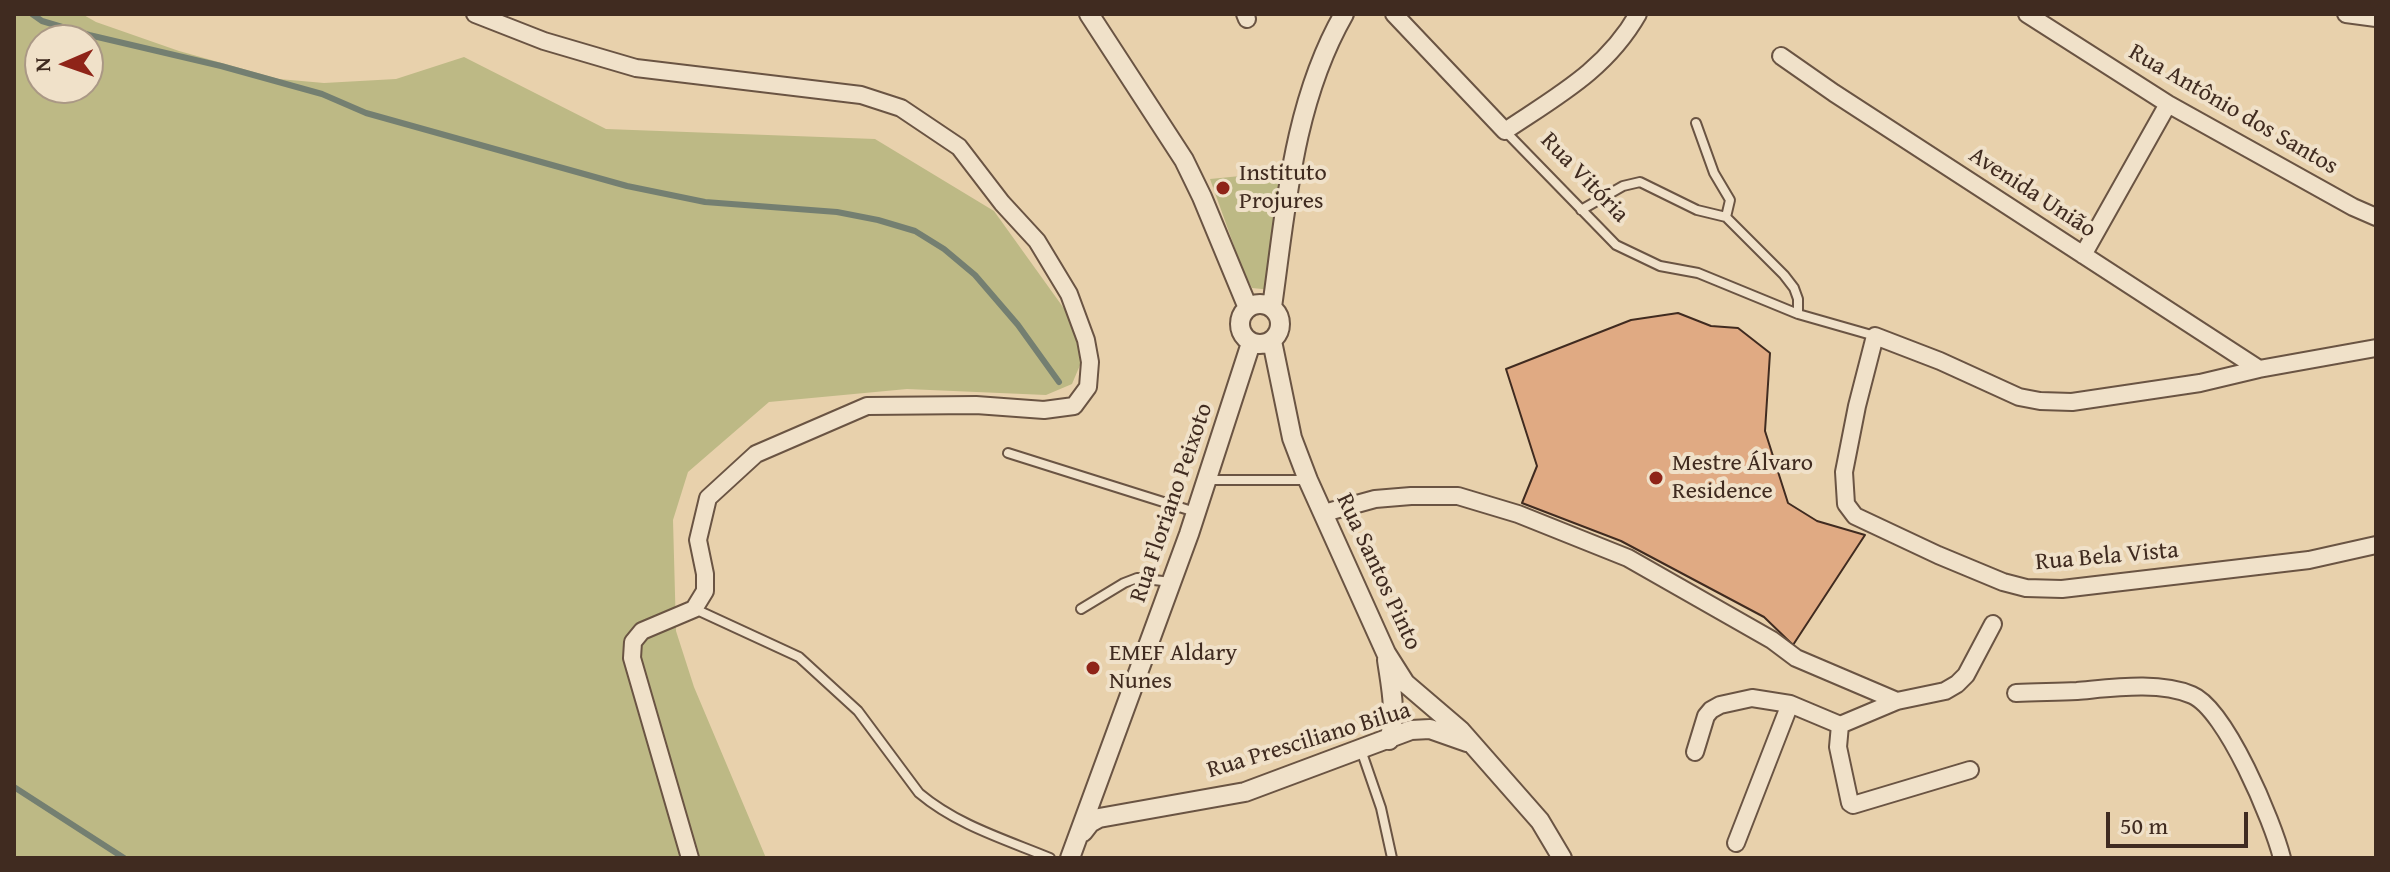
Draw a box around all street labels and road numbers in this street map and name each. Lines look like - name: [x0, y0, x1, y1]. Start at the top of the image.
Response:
- street label: Rua Antônio dos Santos: [2123, 38, 2343, 182]
- street label: Rua Vitória: [1534, 127, 1634, 229]
- street label: Avenida União: [1963, 141, 2101, 245]
- street label: Rua Floriano Peixoto: [1124, 400, 1220, 606]
- street label: Rua Santos Pinto: [1329, 489, 1427, 655]
- street label: Rua Bela Vista: [2034, 536, 2180, 578]
- street label: Rua Presciliano Bilua: [1204, 696, 1414, 786]

